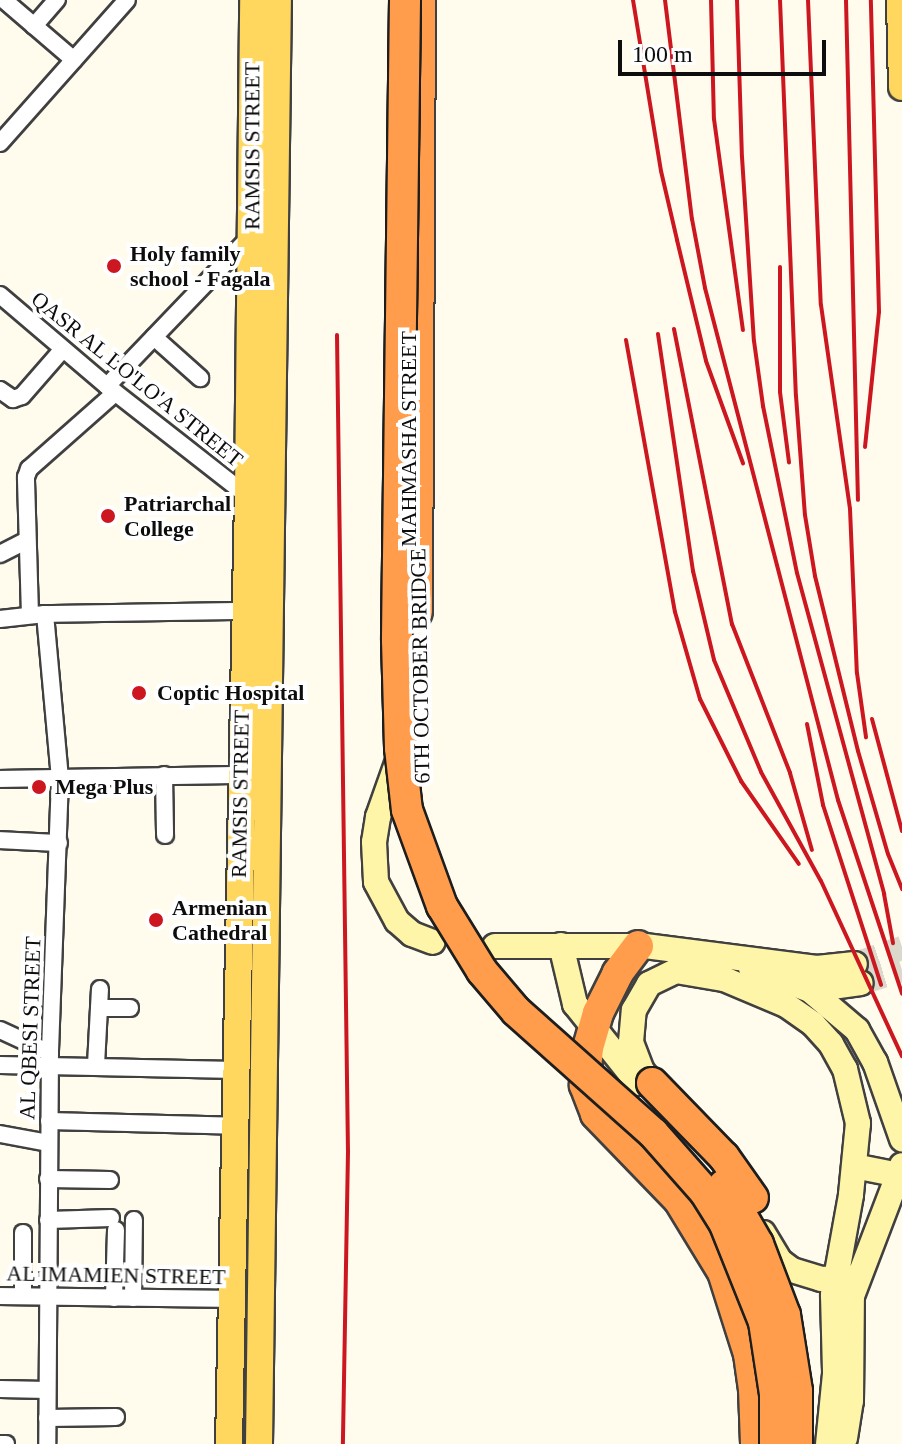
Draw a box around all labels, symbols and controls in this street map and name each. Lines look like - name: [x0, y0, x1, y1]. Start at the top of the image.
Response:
- scale bar: [622, 24, 830, 74]
- text: 100 m: [632, 41, 693, 67]
- street label: RAMSIS STREET: [239, 70, 265, 222]
- place label: Holy family school - Fagala: [130, 240, 273, 292]
- marker: Holy family school - Fagala: [105, 257, 123, 275]
- street label: QASR AL LO'LO'A STREET: [37, 295, 237, 463]
- street label: MAHMASHA STREET: [396, 341, 422, 537]
- place label: Patriarchal College: [124, 490, 228, 542]
- marker: Patriarchal College: [99, 507, 117, 525]
- street label: 6TH OCTOBER BRIDGE: [405, 560, 435, 772]
- place label: Coptic Hospital: [157, 680, 300, 706]
- marker: Coptic Hospital: [128, 682, 150, 704]
- street label: RAMSIS STREET: [225, 718, 255, 870]
- place label: Mega Plus: [55, 774, 154, 800]
- marker: Mega Plus: [30, 778, 48, 796]
- place label: Armenian Cathedral: [172, 894, 265, 946]
- marker: Armenian Cathedral: [147, 911, 165, 929]
- street label: AL QBESI STREET: [14, 946, 46, 1110]
- street label: AL IMAMIEN STREET: [19, 1260, 213, 1290]

